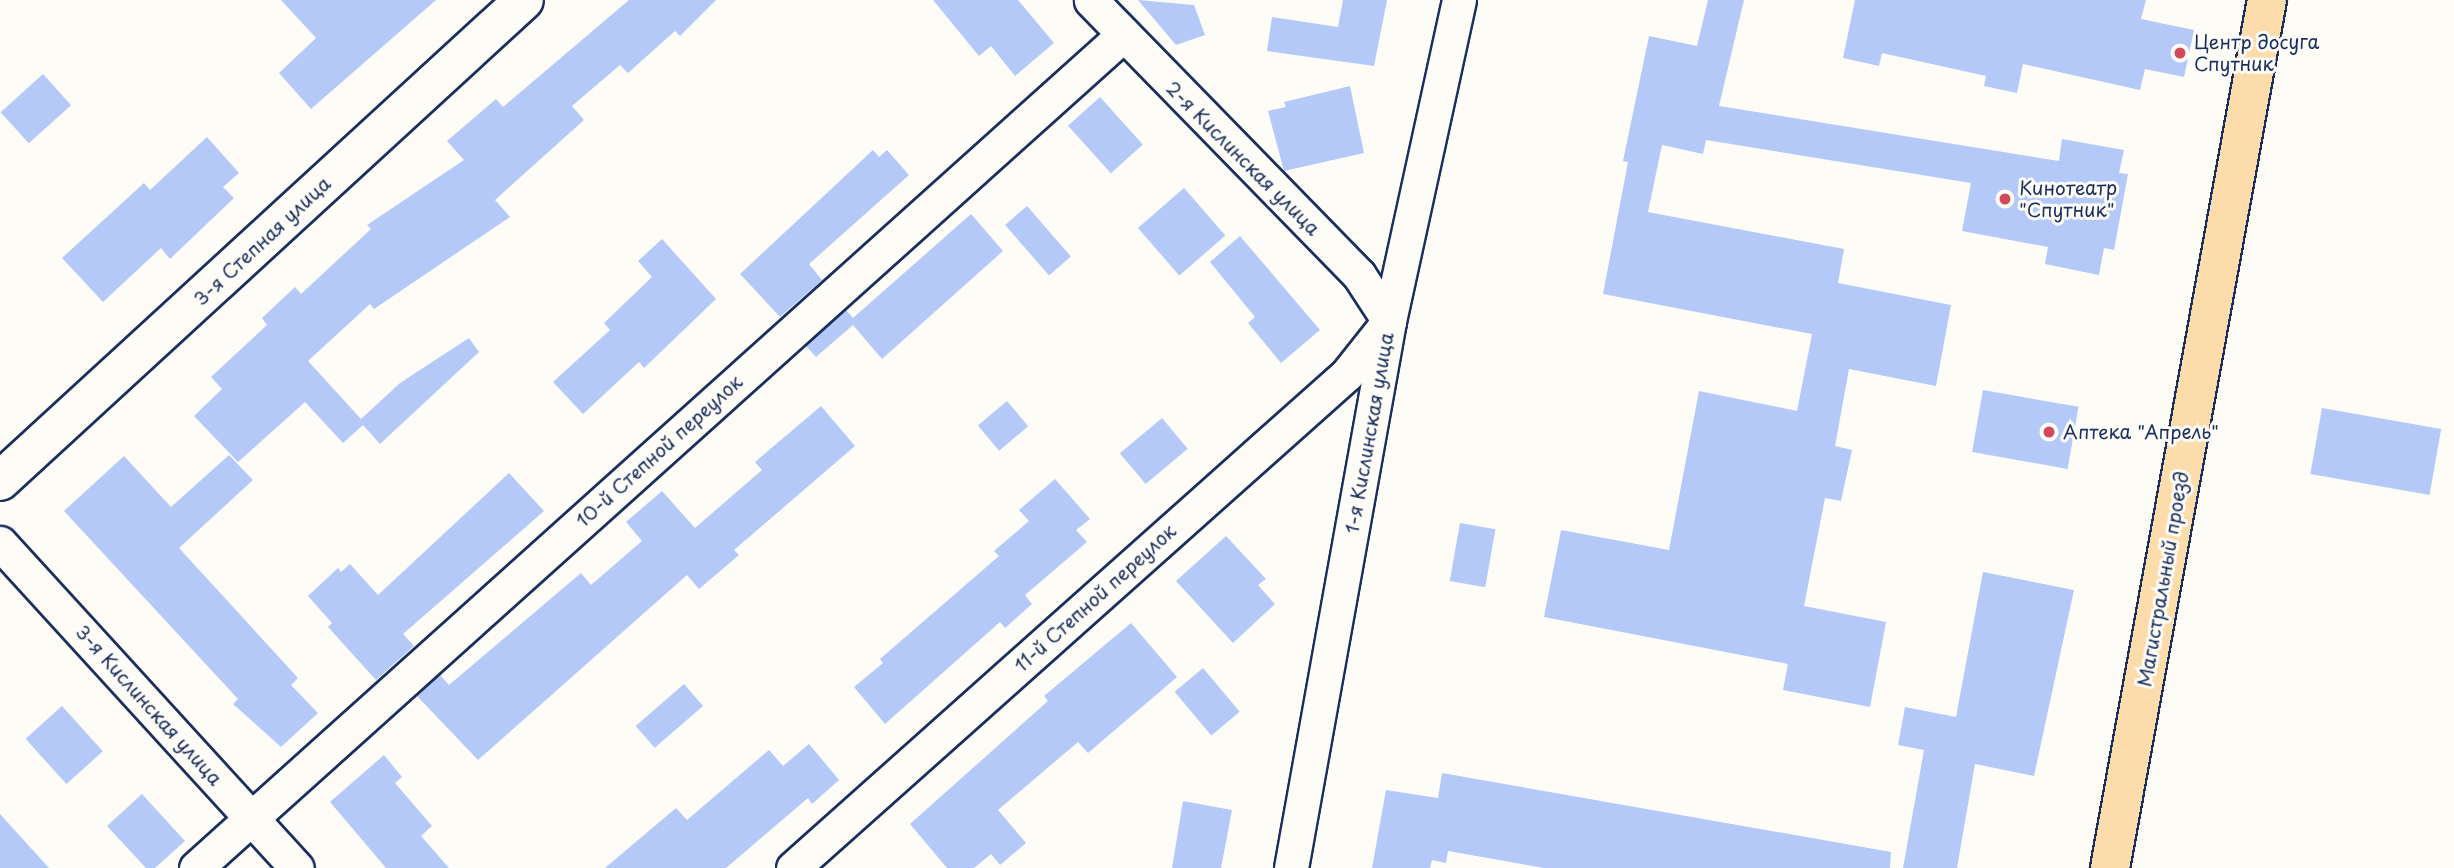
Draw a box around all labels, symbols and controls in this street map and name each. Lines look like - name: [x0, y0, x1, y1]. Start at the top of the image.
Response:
- place label: Центр досуга Спутник: [2194, 31, 2320, 75]
- marker: Центр досуга Спутник: [2172, 45, 2188, 61]
- street label: 2-я Кислинская улица: [1161, 76, 1325, 240]
- street label: 3-я Степная улица: [189, 171, 335, 311]
- place label: Кинотеатр "Спутник": [2019, 177, 2117, 221]
- marker: Кинотеатр "Спутник": [1997, 191, 2013, 207]
- street label: 1-я Кислинская улица: [1340, 330, 1398, 536]
- street label: 10-й Степной переулок: [571, 370, 747, 532]
- place label: Аптека "Апрель": [2063, 421, 2219, 443]
- marker: Аптека "Апрель": [2041, 424, 2057, 440]
- street label: Магистральный проезд: [2133, 469, 2193, 689]
- street label: 11-й Степной переулок: [1009, 519, 1181, 677]
- street label: 3-я Кислинская улица: [71, 620, 227, 790]

